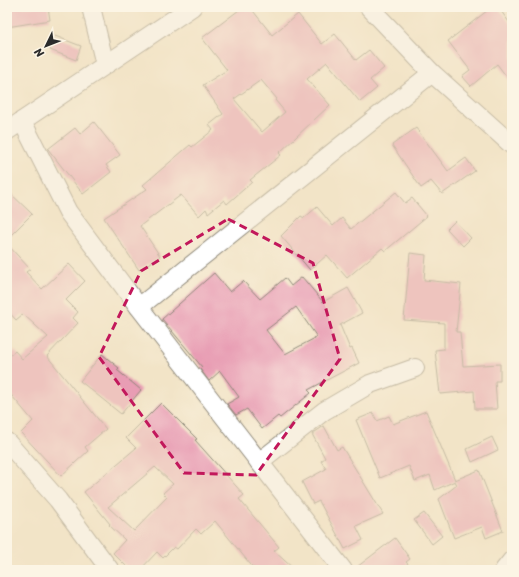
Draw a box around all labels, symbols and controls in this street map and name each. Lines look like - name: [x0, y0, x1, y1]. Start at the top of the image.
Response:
- north arrow: [26, 26, 66, 66]
- text: N: [29, 43, 49, 62]

